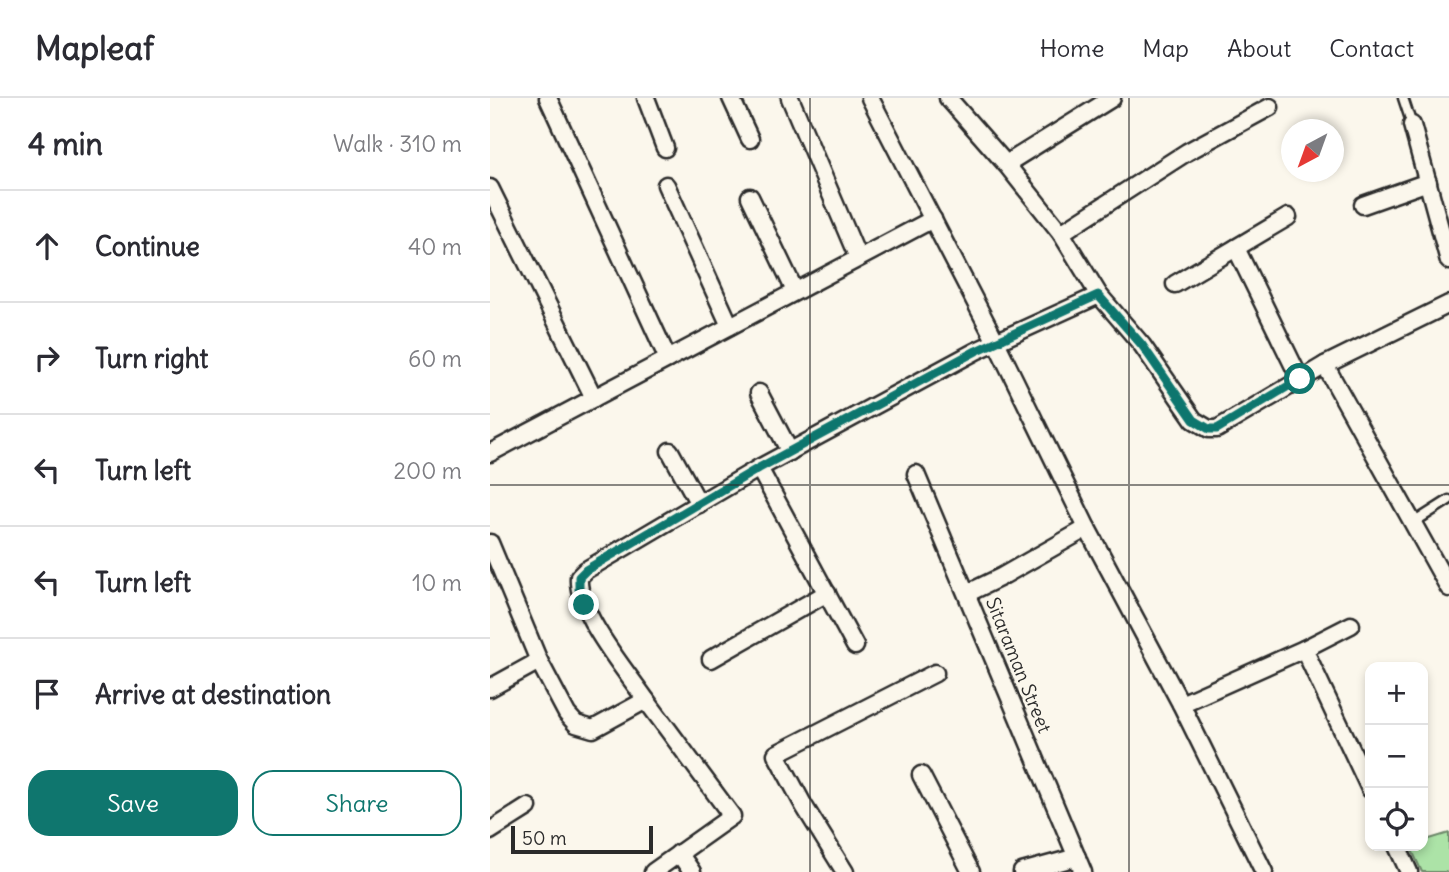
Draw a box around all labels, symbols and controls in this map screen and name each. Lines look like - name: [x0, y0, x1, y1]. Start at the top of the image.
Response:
- text: Mapleaf: [35, 27, 154, 69]
- text: Home: [1040, 33, 1104, 63]
- text: Map: [1142, 33, 1189, 63]
- text: About: [1227, 33, 1291, 63]
- text: Contact: [1329, 33, 1414, 63]
- north arrow: [1281, 119, 1344, 182]
- text: 4 min: [28, 125, 103, 163]
- text: Walk · 310 m: [333, 129, 462, 158]
- icon: ahead: [28, 227, 66, 265]
- text: Continue: [95, 230, 200, 263]
- text: 40 m: [408, 232, 462, 261]
- icon: right: [28, 339, 66, 377]
- text: Turn right: [95, 342, 208, 375]
- text: 60 m: [408, 344, 462, 373]
- route start: [1284, 363, 1315, 394]
- icon: left: [28, 451, 66, 489]
- text: Turn left: [95, 454, 191, 487]
- text: 200 m: [393, 456, 462, 485]
- icon: left: [28, 563, 66, 601]
- text: Turn left: [95, 566, 191, 599]
- text: 10 m: [412, 568, 462, 597]
- route end: [568, 589, 599, 620]
- street label: Sitaraman Street: [981, 594, 1057, 736]
- map controls: [1365, 662, 1428, 851]
- button: +: [1365, 662, 1428, 725]
- icon: arrive: [28, 675, 66, 713]
- text: Arrive at destination: [95, 678, 331, 711]
- button: −: [1365, 725, 1428, 788]
- button: Save: [28, 770, 238, 836]
- button: Share: [252, 770, 462, 836]
- button: locate: [1365, 788, 1428, 851]
- scale bar: [511, 823, 653, 855]
- text: 50 m: [522, 826, 567, 850]

